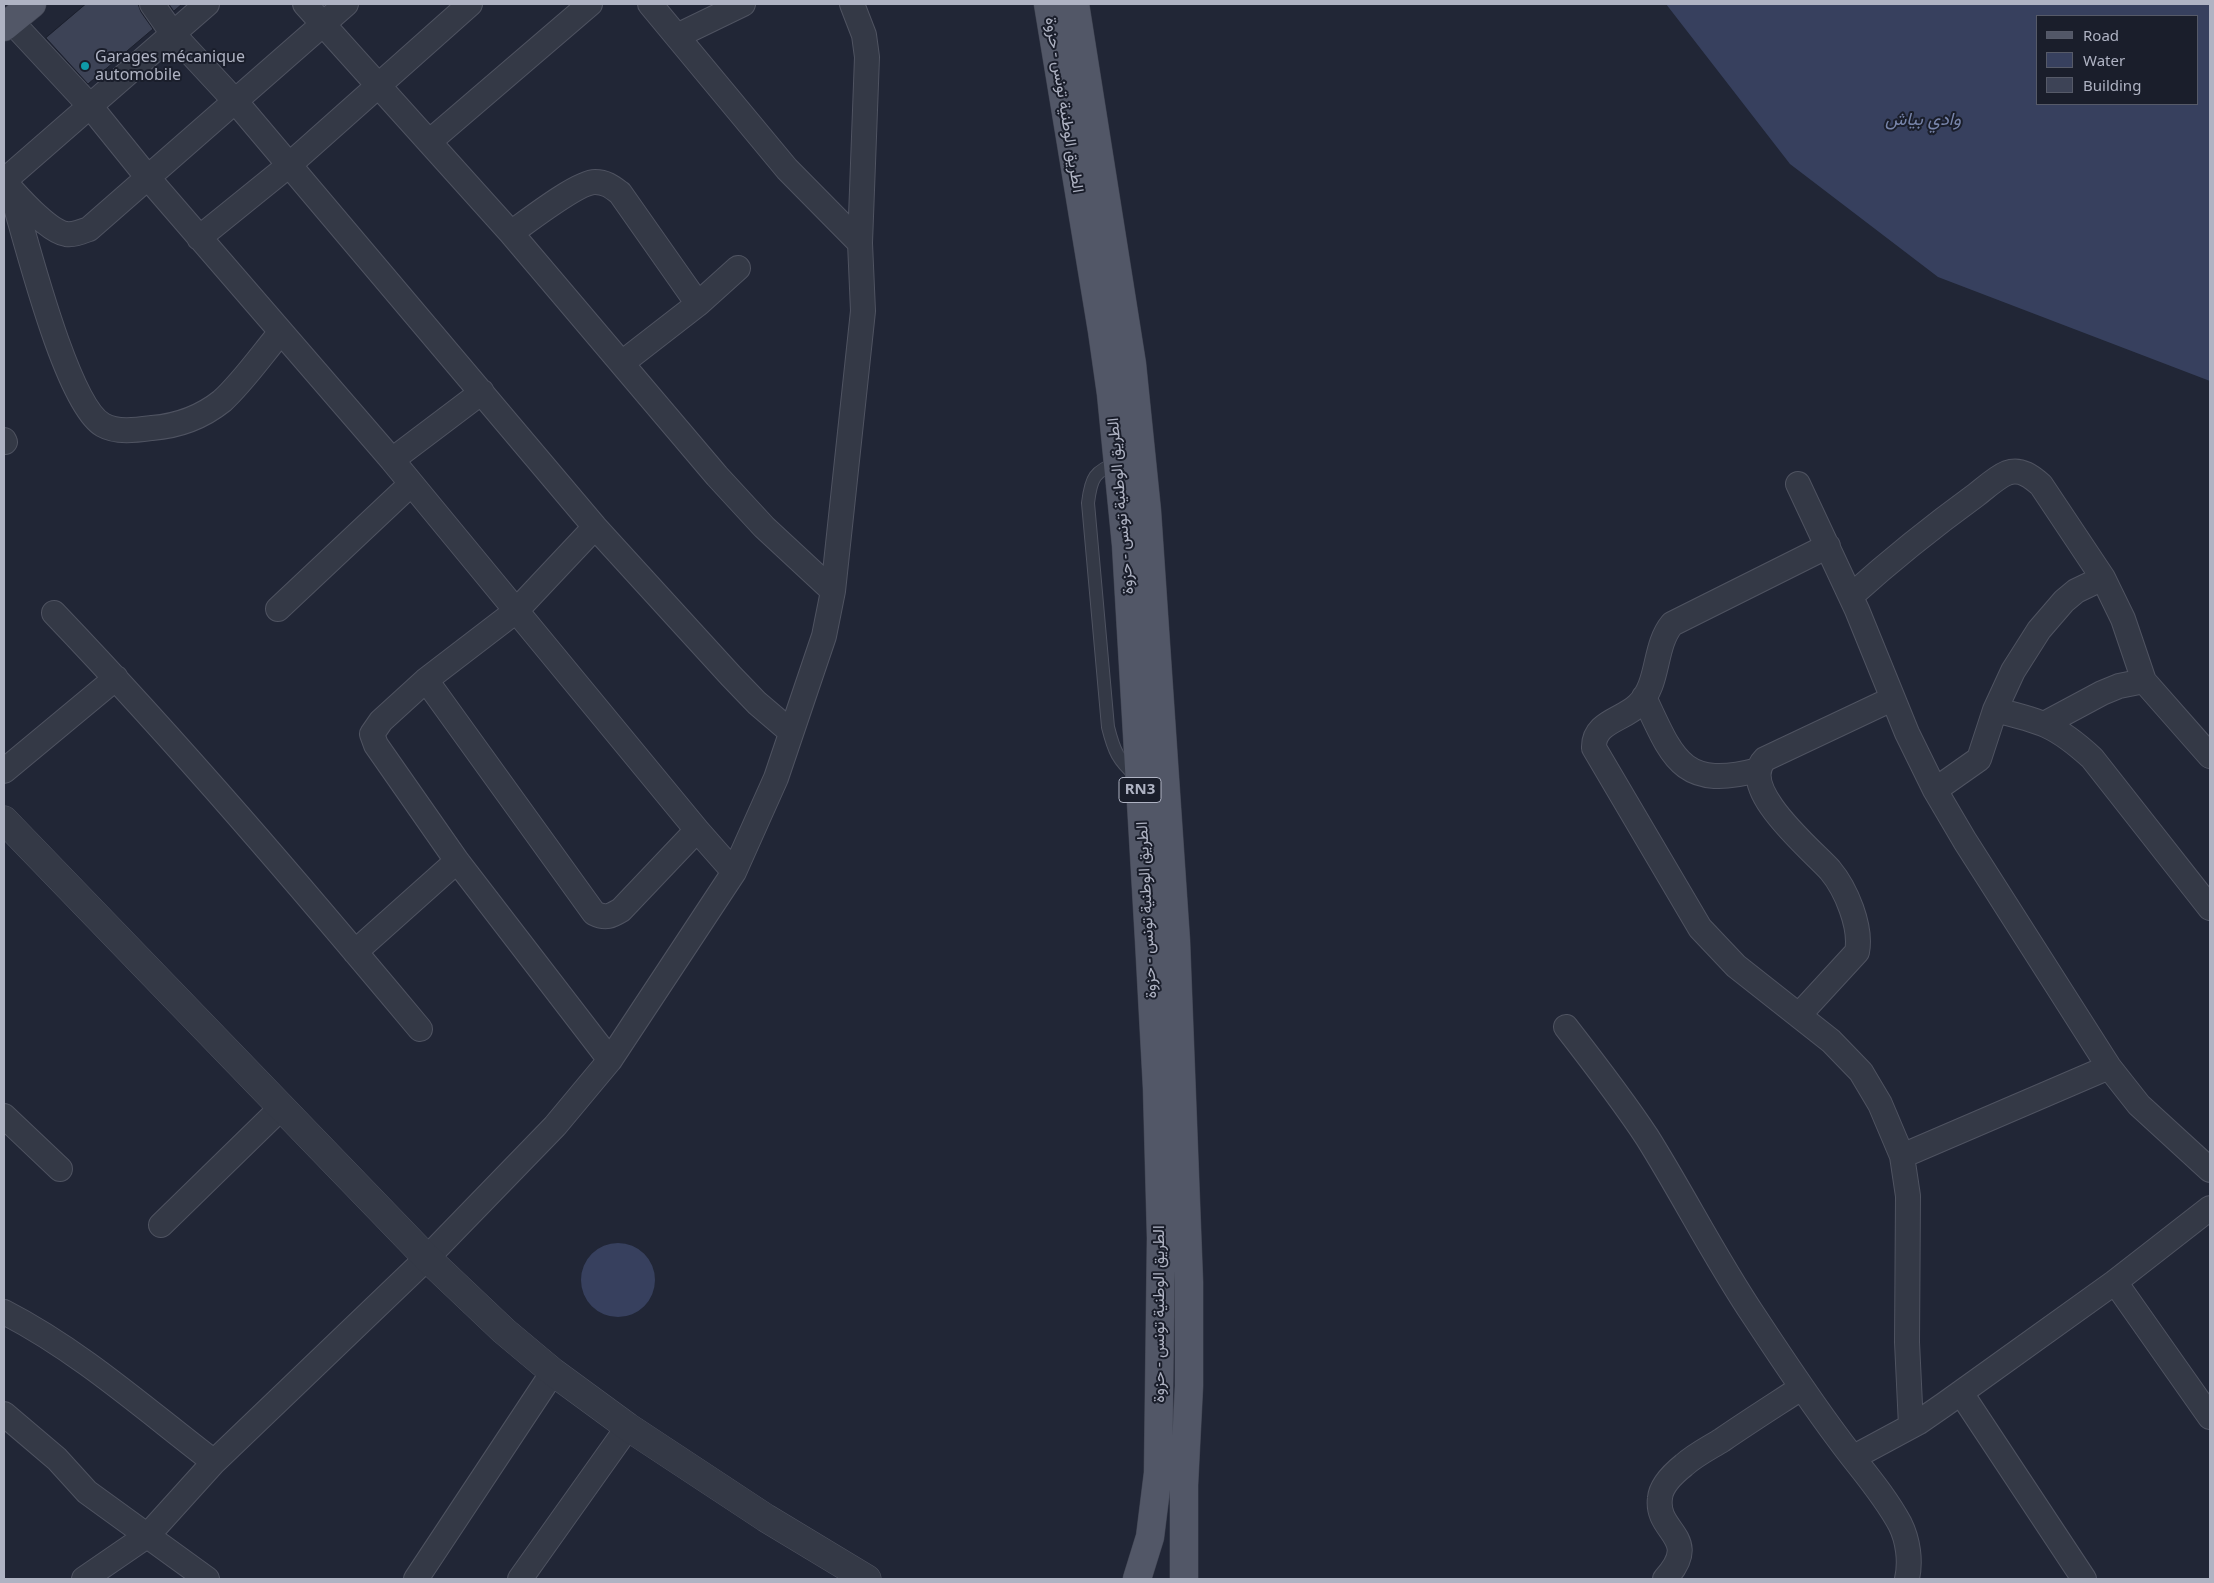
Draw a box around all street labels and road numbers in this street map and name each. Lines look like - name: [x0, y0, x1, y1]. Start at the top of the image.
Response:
- street label: الطريق الوطنية تونس - حزوة: [1041, 16, 1087, 194]
- street label: الطريق الوطنية تونس - حزوة: [1104, 417, 1138, 595]
- road number: RN3: [1119, 778, 1161, 802]
- street label: الطريق الوطنية تونس - حزوة: [1133, 821, 1161, 999]
- street label: الطريق الوطنية تونس - حزوة: [1149, 1225, 1169, 1403]

